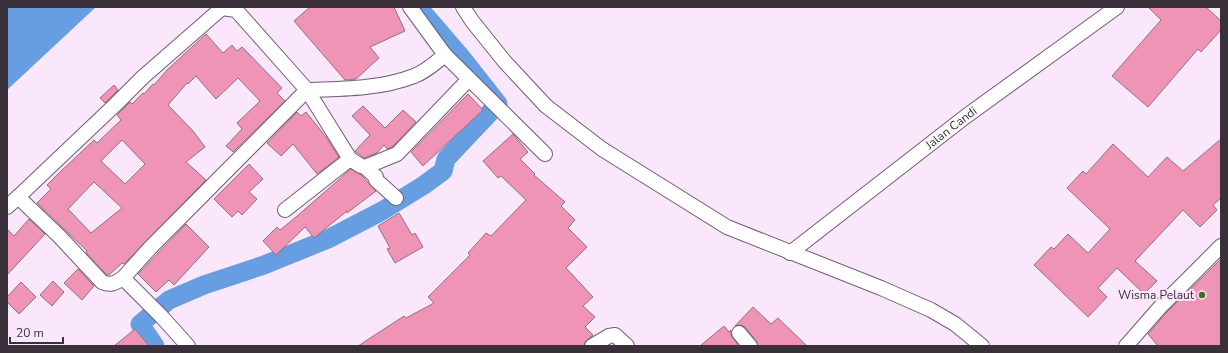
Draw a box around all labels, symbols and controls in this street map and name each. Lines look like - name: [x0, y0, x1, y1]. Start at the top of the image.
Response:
- street label: Jalan Candi: [921, 103, 980, 153]
- place label: Wisma Pelaut: [1118, 287, 1195, 303]
- marker: Wisma Pelaut: [1197, 290, 1207, 300]
- scale bar: [10, 319, 63, 345]
- text: 20 m: [16, 325, 44, 341]

